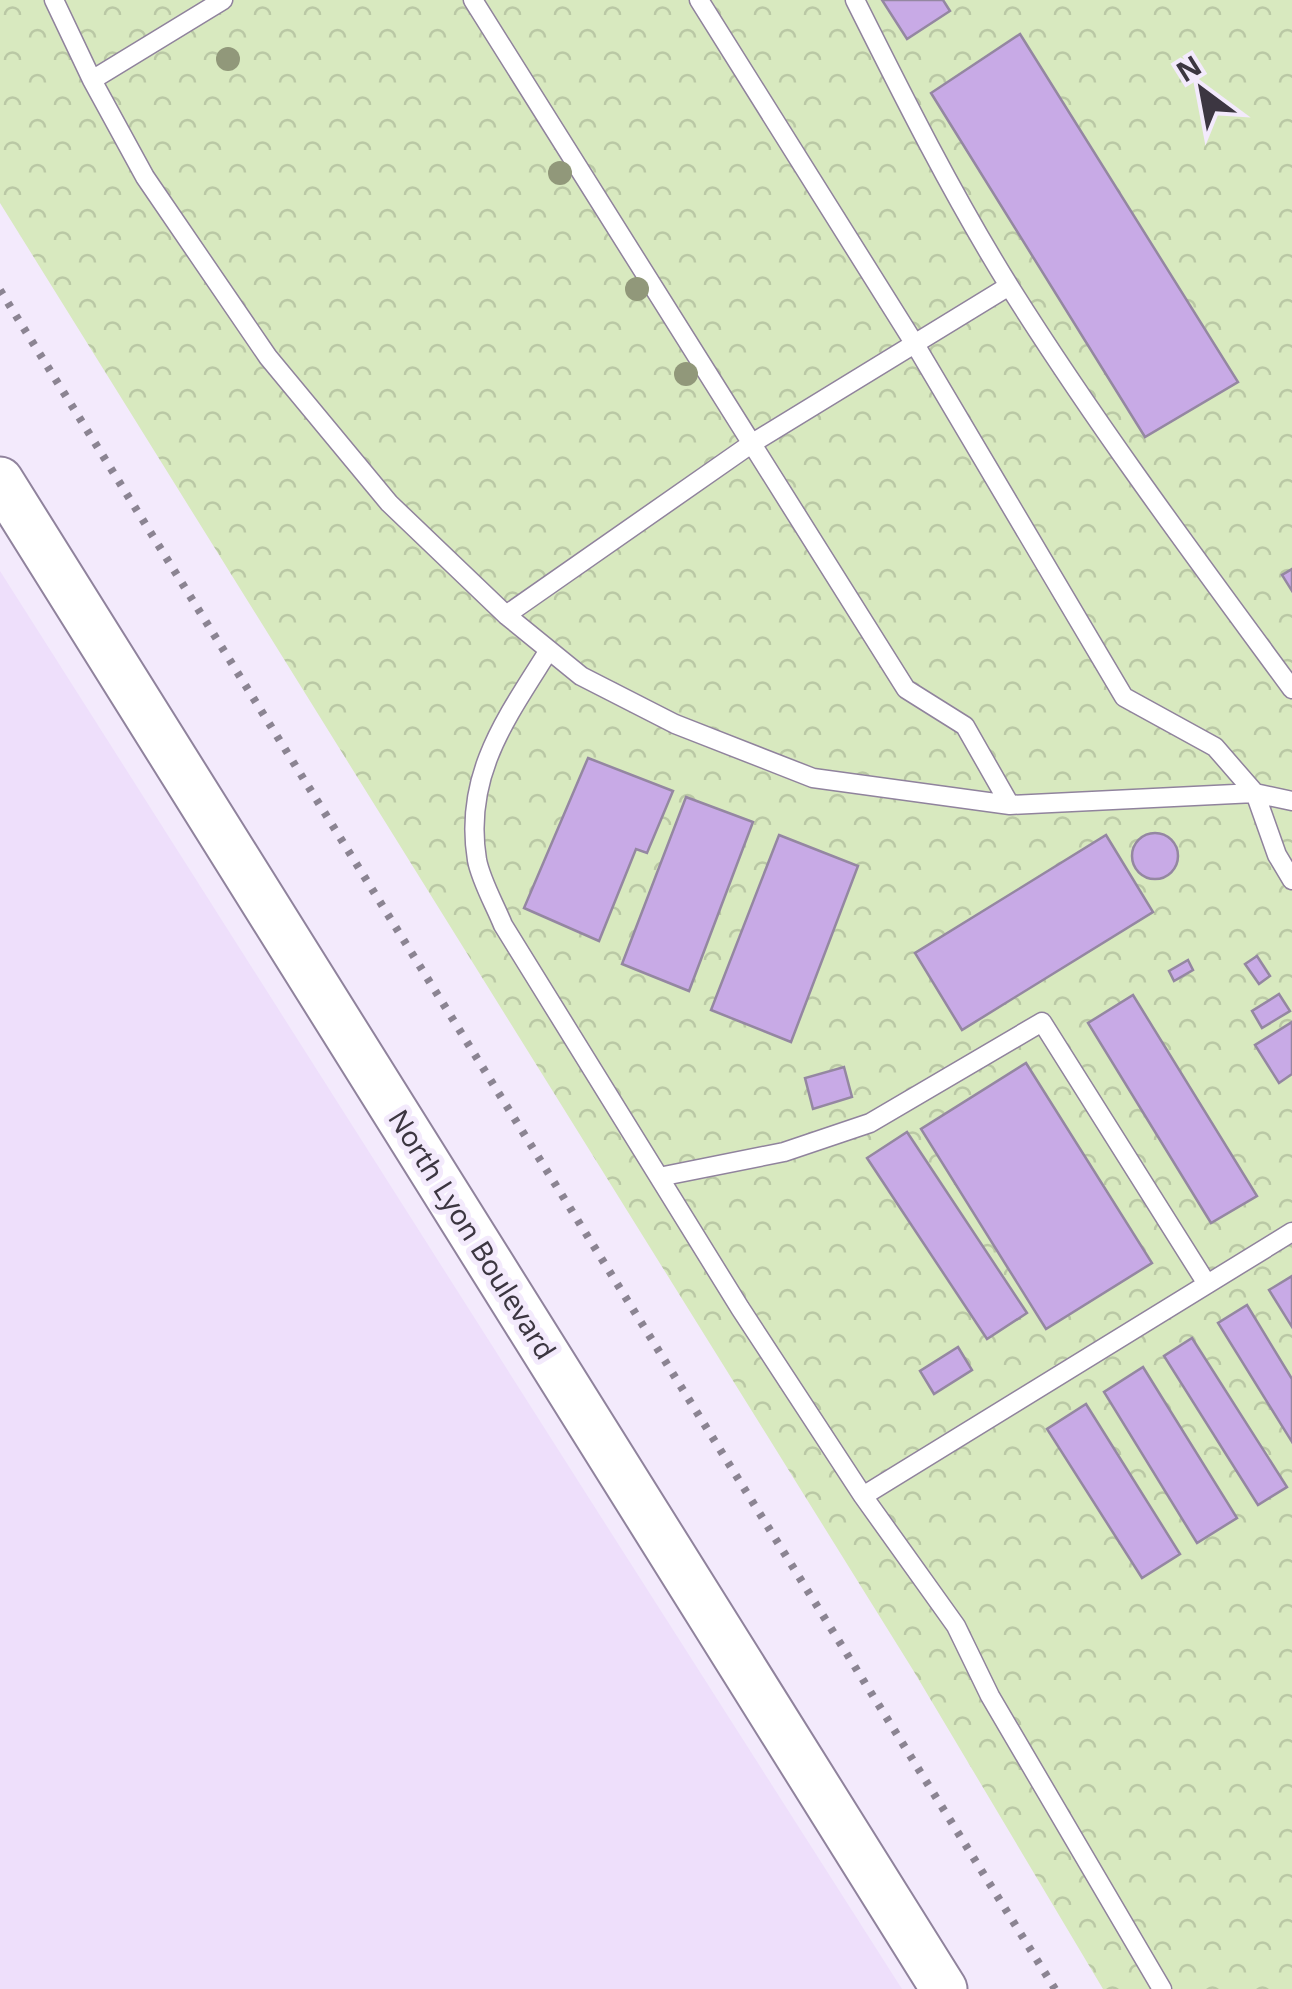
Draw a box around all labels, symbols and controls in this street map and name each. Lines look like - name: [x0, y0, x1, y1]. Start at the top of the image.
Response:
- north arrow: [1152, 40, 1252, 140]
- text: N: [1169, 46, 1208, 90]
- street label: North Lyon Boulevard: [381, 1102, 565, 1366]

